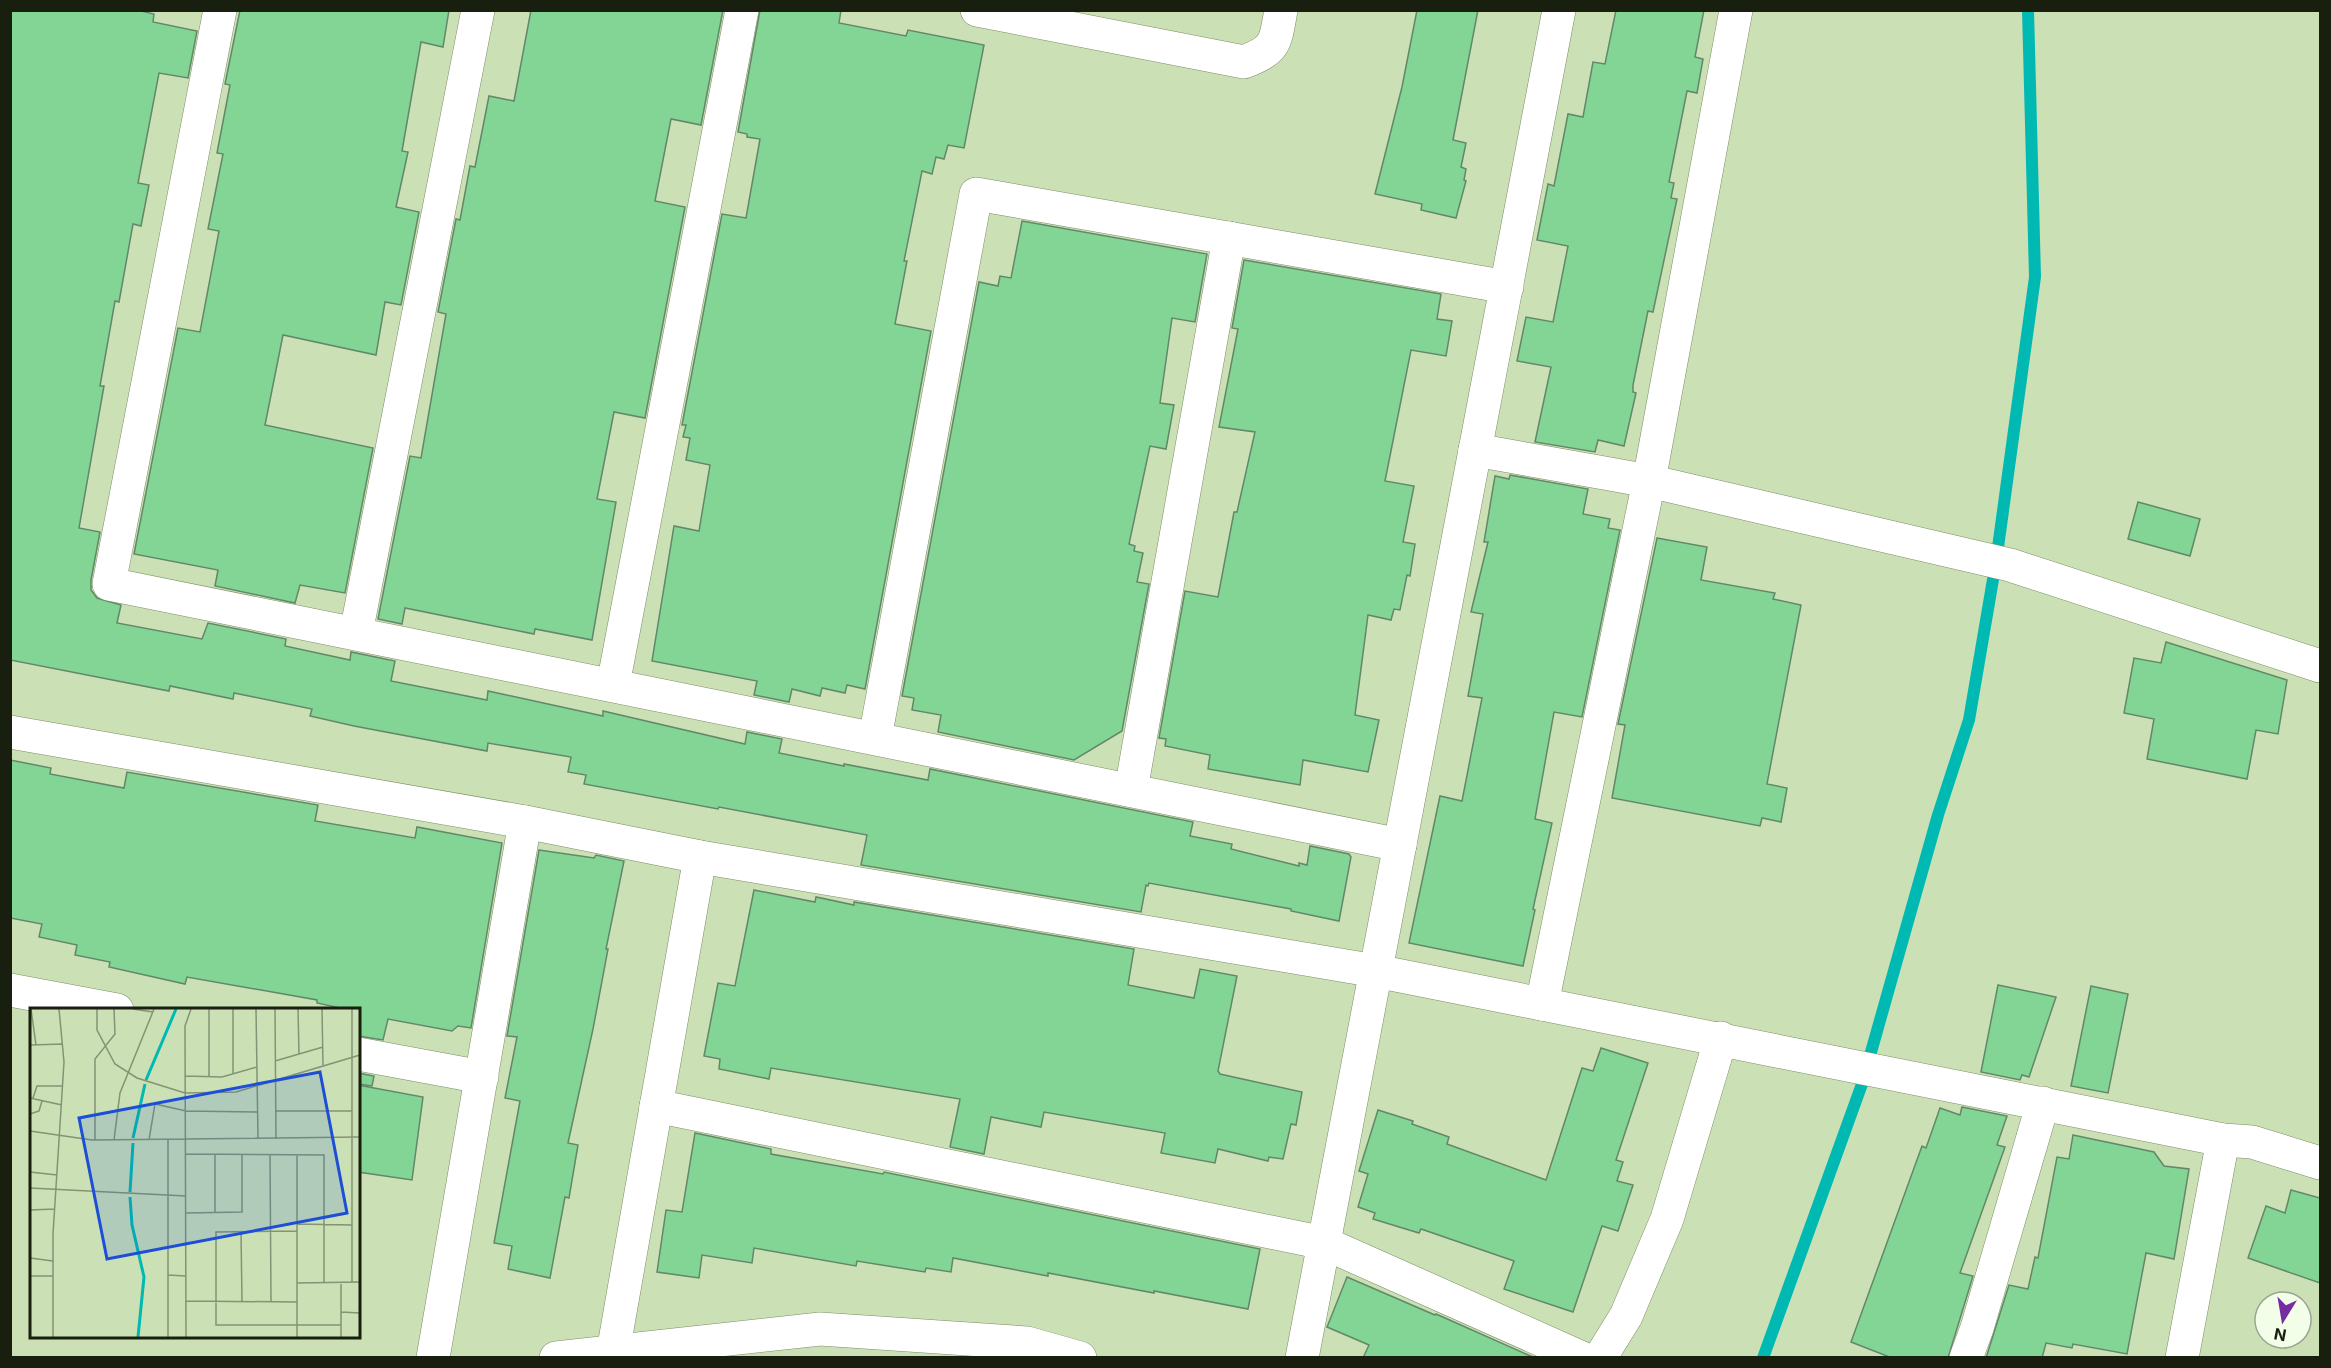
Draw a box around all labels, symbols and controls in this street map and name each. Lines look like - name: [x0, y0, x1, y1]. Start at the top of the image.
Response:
- inset map: [30, 1008, 360, 1338]
- north arrow: [2253, 1290, 2313, 1350]
- text: N: [2272, 1324, 2288, 1346]

